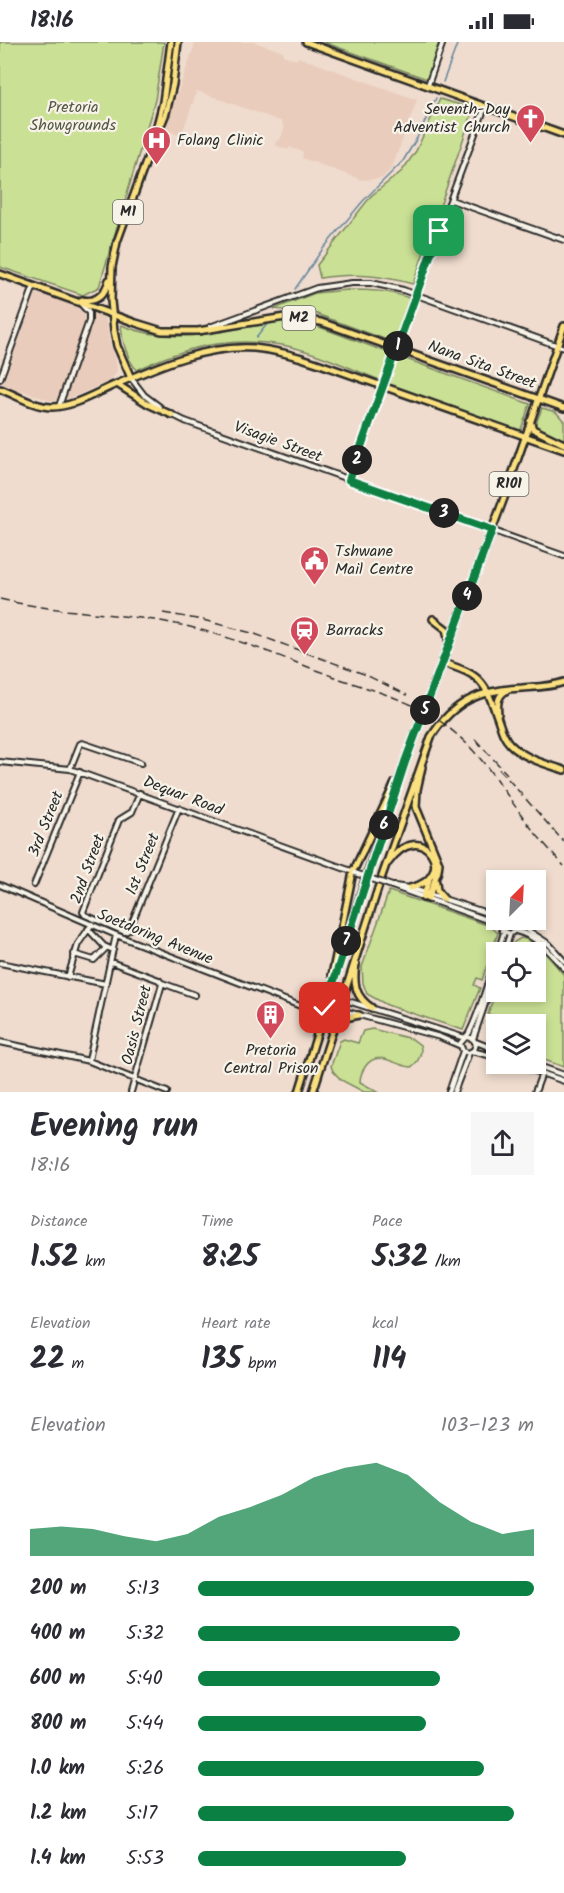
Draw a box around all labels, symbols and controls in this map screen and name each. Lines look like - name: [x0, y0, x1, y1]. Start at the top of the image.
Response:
- text: 18:16: [30, 4, 74, 39]
- park label: Pretoria Showgrounds: [30, 95, 116, 138]
- place label: Seventh-Day Adventist Church: [394, 97, 510, 140]
- church icon: Seventh-Day Adventist Church: [515, 102, 547, 144]
- hospital icon: Folang Clinic: [140, 124, 172, 166]
- place label: Folang Clinic: [177, 128, 263, 153]
- road number: M1: [113, 200, 143, 224]
- pin: [413, 205, 464, 256]
- icon: arrive: [422, 214, 455, 247]
- road number: M2: [282, 306, 316, 330]
- pin: 1: [383, 331, 413, 361]
- text: 1: [396, 333, 400, 358]
- street label: Nana Sita Street: [424, 334, 540, 396]
- street label: Visagie Street: [230, 414, 326, 470]
- pin: 2: [342, 445, 372, 475]
- text: 2: [352, 447, 362, 472]
- road number: R101: [490, 472, 528, 496]
- pin: 3: [429, 498, 459, 528]
- text: 3: [440, 500, 448, 525]
- place label: Tshwane Mail Centre: [335, 539, 413, 582]
- public building icon: Tshwane Mail Centre: [298, 544, 330, 586]
- pin: 4: [452, 581, 482, 611]
- text: 4: [463, 583, 471, 608]
- station icon: Barracks: [289, 614, 321, 656]
- place label: Barracks: [326, 618, 383, 643]
- pin: 5: [410, 695, 440, 725]
- text: 5: [421, 697, 429, 722]
- street label: Dequar Road: [139, 769, 228, 823]
- street label: 3rd Street: [21, 786, 71, 861]
- pin: 6: [369, 810, 399, 840]
- text: 6: [380, 812, 388, 837]
- street label: 1st Street: [119, 828, 167, 899]
- street label: 2nd Street: [64, 830, 112, 907]
- north arrow: [486, 870, 546, 930]
- map controls: [486, 870, 546, 1074]
- street label: Soetdoring Avenue: [93, 902, 217, 972]
- pin: 7: [331, 926, 361, 956]
- text: 7: [342, 928, 350, 953]
- button: locate: [486, 942, 546, 1002]
- street label: Oasis Street: [115, 982, 159, 1068]
- pin: [299, 982, 350, 1033]
- icon: check: [308, 991, 341, 1024]
- building icon: Pretoria Central Prison: [255, 998, 287, 1040]
- button: layers: [486, 1014, 546, 1074]
- place label: Pretoria Central Prison: [223, 1038, 319, 1081]
- text: Evening run: [30, 1101, 198, 1154]
- button: share: [471, 1112, 534, 1175]
- text: 18:16: [30, 1150, 71, 1182]
- text: Distance: [30, 1209, 88, 1234]
- text: Time: [201, 1209, 233, 1234]
- text: Pace: [372, 1209, 403, 1234]
- text: 1.52: [30, 1234, 79, 1282]
- text: 8:25: [201, 1234, 259, 1282]
- text: 5:32: [372, 1234, 428, 1282]
- text: km: [79, 1249, 106, 1274]
- text: /km: [428, 1249, 461, 1274]
- text: Elevation: [30, 1311, 91, 1336]
- text: Heart rate: [201, 1311, 271, 1336]
- text: kcal: [372, 1311, 398, 1336]
- text: 22: [30, 1336, 65, 1384]
- text: 135: [201, 1336, 242, 1384]
- text: 114: [372, 1336, 406, 1384]
- text: m: [65, 1351, 84, 1376]
- text: bpm: [242, 1351, 277, 1376]
- text: Elevation: [30, 1410, 106, 1442]
- text: 103–123 m: [441, 1410, 534, 1442]
- text: 200 m: [30, 1573, 86, 1605]
- text: 5:13: [126, 1573, 159, 1605]
- text: 400 m: [30, 1618, 86, 1650]
- text: 5:32: [126, 1618, 165, 1650]
- text: 600 m: [30, 1663, 85, 1695]
- text: 5:40: [126, 1663, 163, 1695]
- text: 800 m: [30, 1708, 86, 1740]
- text: 5:44: [126, 1708, 164, 1740]
- text: 1.0 km: [30, 1753, 85, 1785]
- text: 5:26: [126, 1753, 164, 1785]
- text: 1.2 km: [30, 1798, 86, 1830]
- text: 5:17: [126, 1798, 157, 1830]
- text: 1.4 km: [30, 1843, 86, 1875]
- text: 5:53: [126, 1843, 164, 1875]

